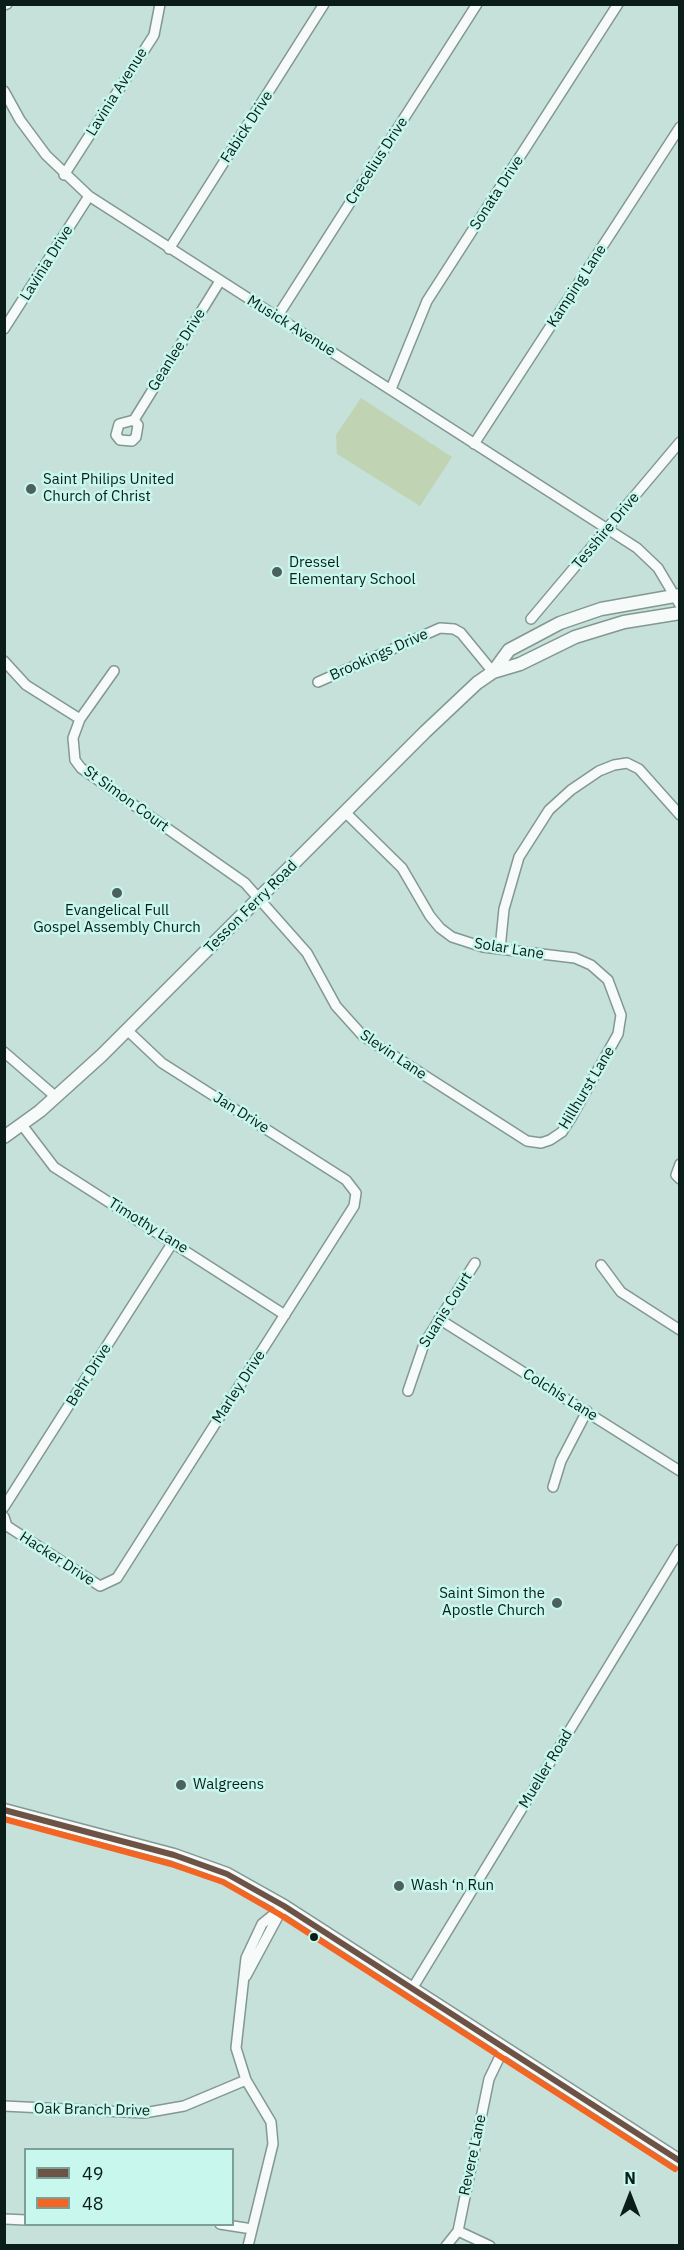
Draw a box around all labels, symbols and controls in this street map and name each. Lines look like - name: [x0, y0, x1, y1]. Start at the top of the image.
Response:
- street label: Lavinia Avenue: [83, 45, 151, 139]
- street label: Fabick Drive: [217, 88, 277, 166]
- street label: Crecelius Drive: [342, 114, 412, 208]
- street label: Sonata Drive: [466, 152, 528, 234]
- street label: Lavinia Drive: [17, 222, 77, 304]
- street label: Kamping Lane: [544, 241, 610, 331]
- street label: Musick Avenue: [243, 292, 339, 360]
- street label: Geanlee Drive: [144, 305, 210, 395]
- place label: Saint Philips United Church of Christ: [43, 471, 174, 506]
- marker: Saint Philips United Church of Christ: [24, 482, 38, 496]
- street label: Tesshire Drive: [569, 489, 643, 573]
- place label: Dressel Elementary School: [289, 554, 416, 589]
- marker: Dressel Elementary School: [270, 565, 284, 579]
- street label: Brookings Drive: [327, 625, 431, 685]
- street label: St Simon Court: [80, 762, 172, 836]
- street label: Tesson Ferry Road: [201, 857, 301, 957]
- marker: Evangelical Full Gospel Assembly Church: [110, 886, 124, 900]
- place label: Evangelical Full Gospel Assembly Church: [33, 902, 201, 937]
- street label: Solar Lane: [473, 935, 545, 963]
- street label: Slevin Lane: [356, 1026, 430, 1084]
- street label: Hillhurst Lane: [555, 1043, 619, 1133]
- street label: Jan Drive: [210, 1089, 272, 1137]
- street label: Timothy Lane: [105, 1194, 191, 1258]
- street label: Suanis Court: [416, 1269, 476, 1351]
- street label: Behr Drive: [63, 1340, 115, 1410]
- street label: Marley Drive: [209, 1347, 269, 1427]
- street label: Colchis Lane: [519, 1365, 601, 1425]
- street label: Hacker Drive: [16, 1528, 98, 1590]
- place label: Saint Simon the Apostle Church: [439, 1585, 545, 1620]
- marker: Saint Simon the Apostle Church: [550, 1596, 564, 1610]
- street label: Mueller Road: [515, 1726, 577, 1812]
- place label: Walgreens: [193, 1776, 264, 1794]
- marker: Walgreens: [174, 1778, 188, 1792]
- place label: Wash ‘n Run: [411, 1877, 494, 1895]
- marker: Wash ‘n Run: [392, 1879, 406, 1893]
- unlabelled marker: [308, 1931, 320, 1943]
- street label: Oak Branch Drive: [34, 2100, 150, 2120]
- street label: Revere Lane: [456, 2113, 490, 2197]
- legend: [24, 2148, 234, 2226]
- text: 49: [82, 2162, 104, 2185]
- north arrow: [600, 2166, 660, 2226]
- text: N: [624, 2168, 636, 2188]
- text: 48: [82, 2192, 104, 2215]

